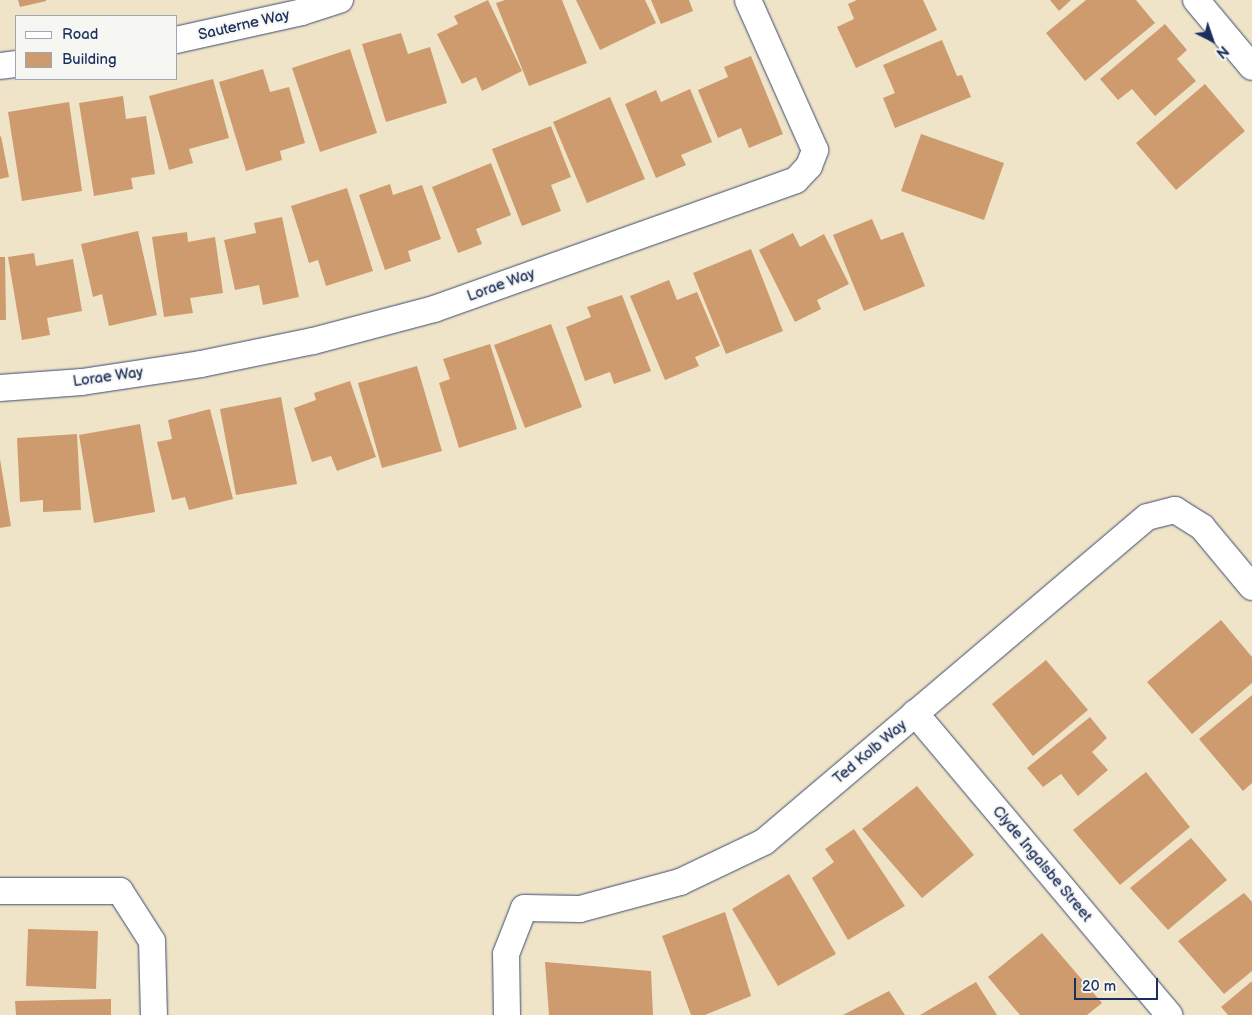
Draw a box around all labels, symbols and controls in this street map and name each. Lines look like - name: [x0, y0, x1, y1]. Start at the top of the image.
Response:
- street label: Sauterne Way: [196, 6, 292, 44]
- legend: [15, 15, 178, 80]
- north arrow: [1187, 15, 1237, 65]
- text: Road: [62, 25, 98, 44]
- text: N: [1213, 42, 1232, 62]
- text: Building: [62, 50, 117, 69]
- street label: Lorae Way: [464, 264, 538, 306]
- street label: Lorae Way: [71, 363, 145, 391]
- street label: Ted Kolb Way: [829, 716, 911, 788]
- street label: Clyde Ingalsbe Street: [988, 802, 1096, 926]
- scale bar: [1077, 968, 1161, 1000]
- text: 20 m: [1082, 977, 1116, 996]

